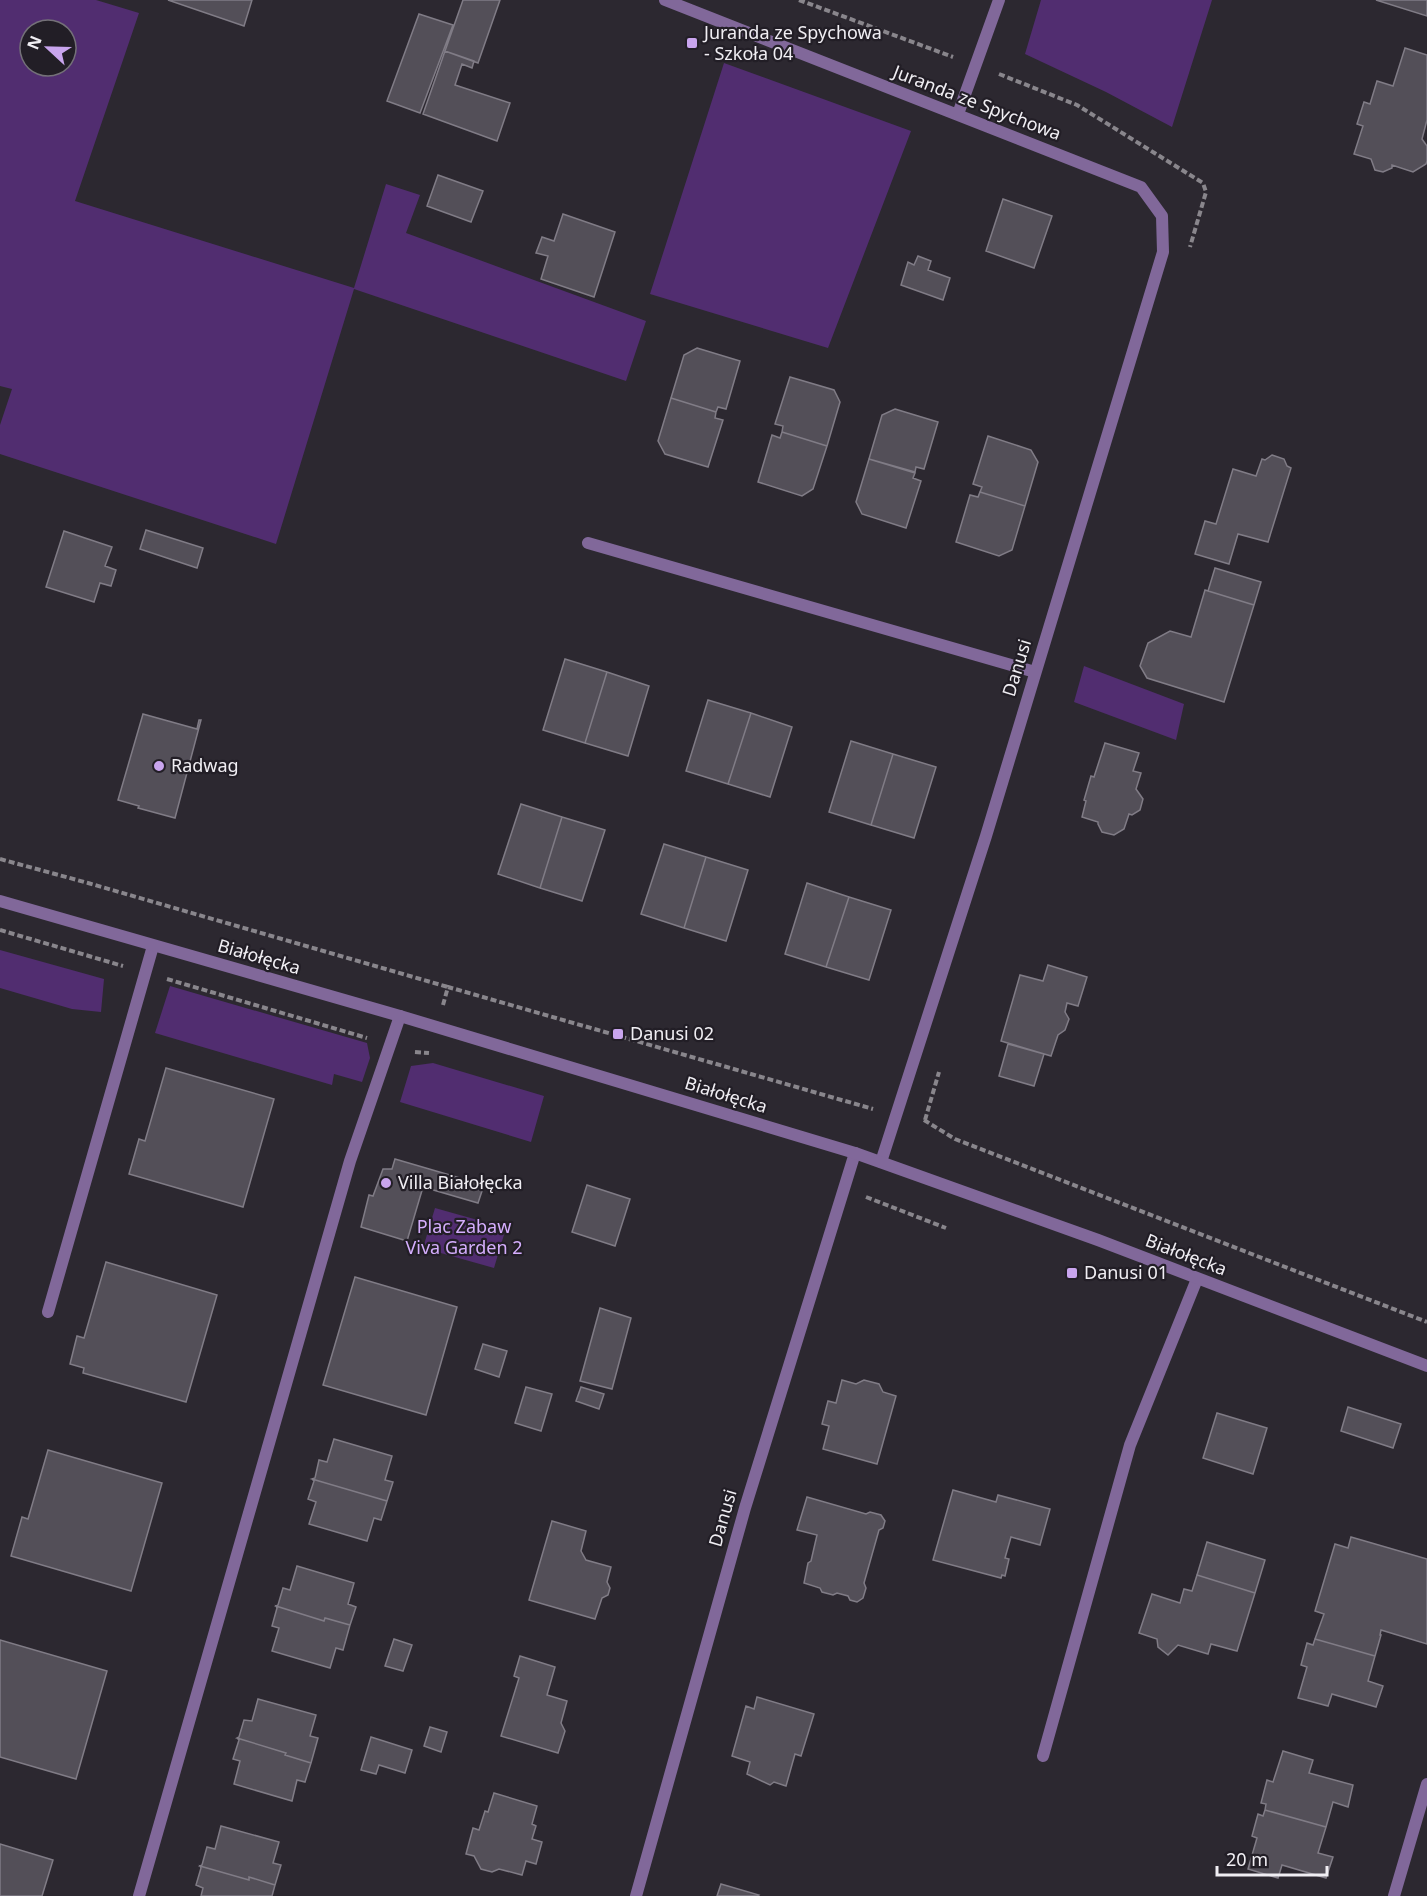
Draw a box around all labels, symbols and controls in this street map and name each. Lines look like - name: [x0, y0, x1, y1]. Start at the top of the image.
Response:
- north arrow: [18, 18, 78, 78]
- place label: Juranda ze Spychowa - Szkoła 04: [702, 20, 882, 65]
- text: N: [21, 32, 47, 53]
- marker: Juranda ze Spychowa - Szkoła 04: [685, 36, 699, 50]
- street label: Juranda ze Spychowa: [888, 58, 1065, 145]
- street label: Danusi: [996, 636, 1036, 699]
- place label: Radwag: [171, 753, 239, 777]
- marker: Radwag: [152, 759, 166, 773]
- street label: Białołęcka: [215, 933, 303, 979]
- place label: Danusi 02: [630, 1021, 714, 1045]
- marker: Danusi 02: [611, 1027, 625, 1041]
- street label: Białołęcka: [682, 1070, 771, 1118]
- place label: Villa Białołęcka: [398, 1170, 523, 1194]
- marker: Villa Białołęcka: [379, 1176, 393, 1190]
- park label: Plac Zabaw Viva Garden 2: [406, 1214, 522, 1259]
- street label: Białołęcka: [1142, 1228, 1230, 1281]
- place label: Danusi 01: [1084, 1260, 1168, 1284]
- marker: Danusi 01: [1065, 1266, 1079, 1280]
- street label: Danusi: [702, 1486, 742, 1549]
- scale bar: [1217, 1839, 1326, 1877]
- text: 20 m: [1226, 1847, 1268, 1871]

